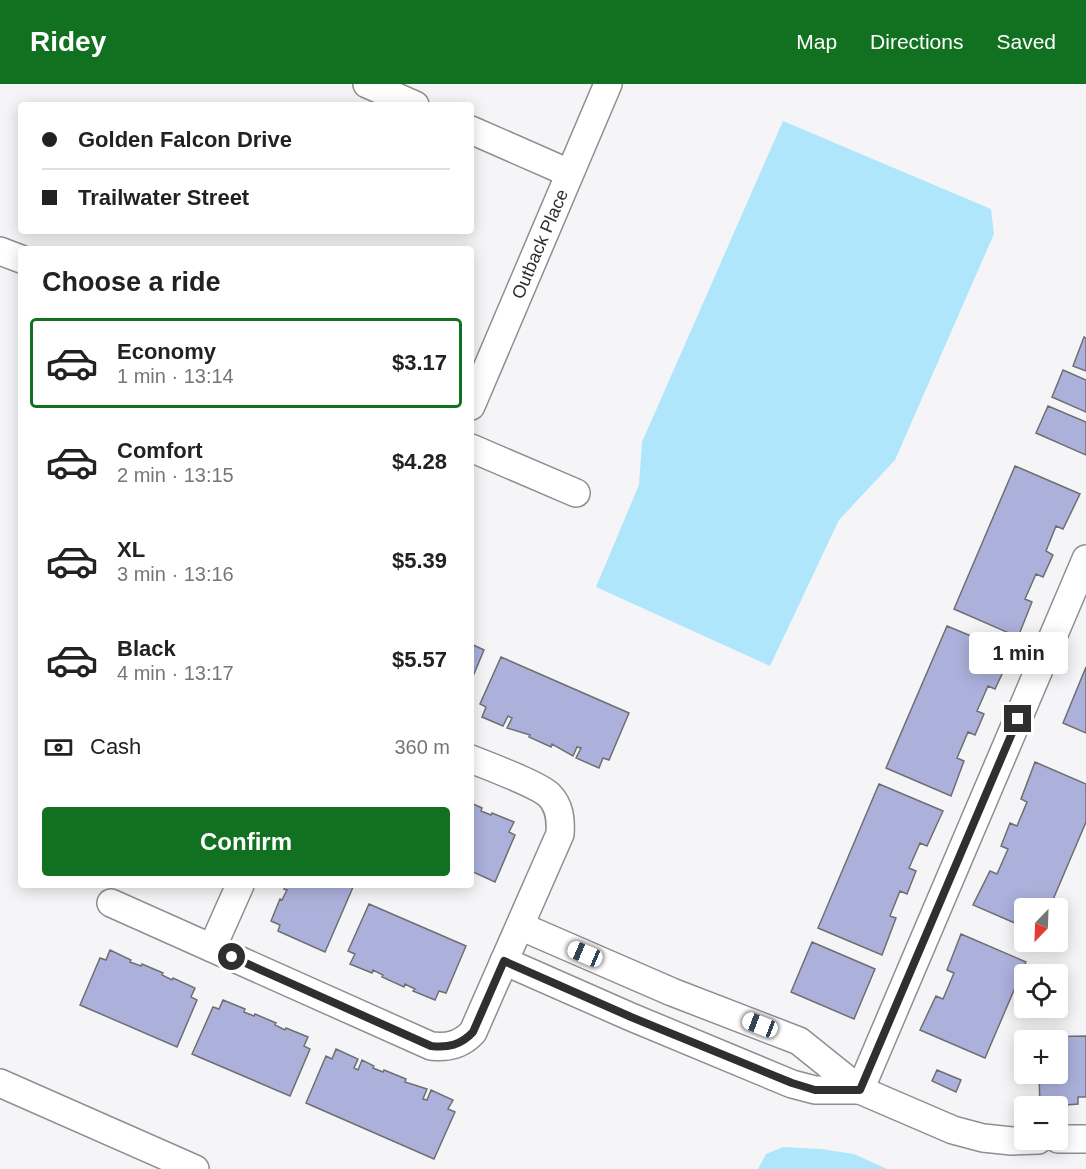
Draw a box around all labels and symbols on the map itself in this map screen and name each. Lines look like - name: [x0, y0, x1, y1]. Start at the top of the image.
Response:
- street label: Outback Place: [508, 186, 572, 302]
- callout: 1 min: [968, 632, 1068, 674]
- route end: [1004, 705, 1031, 732]
- north arrow: [1014, 898, 1068, 952]
- car: [565, 939, 605, 969]
- route start: [218, 943, 245, 970]
- car: [740, 1010, 780, 1040]

